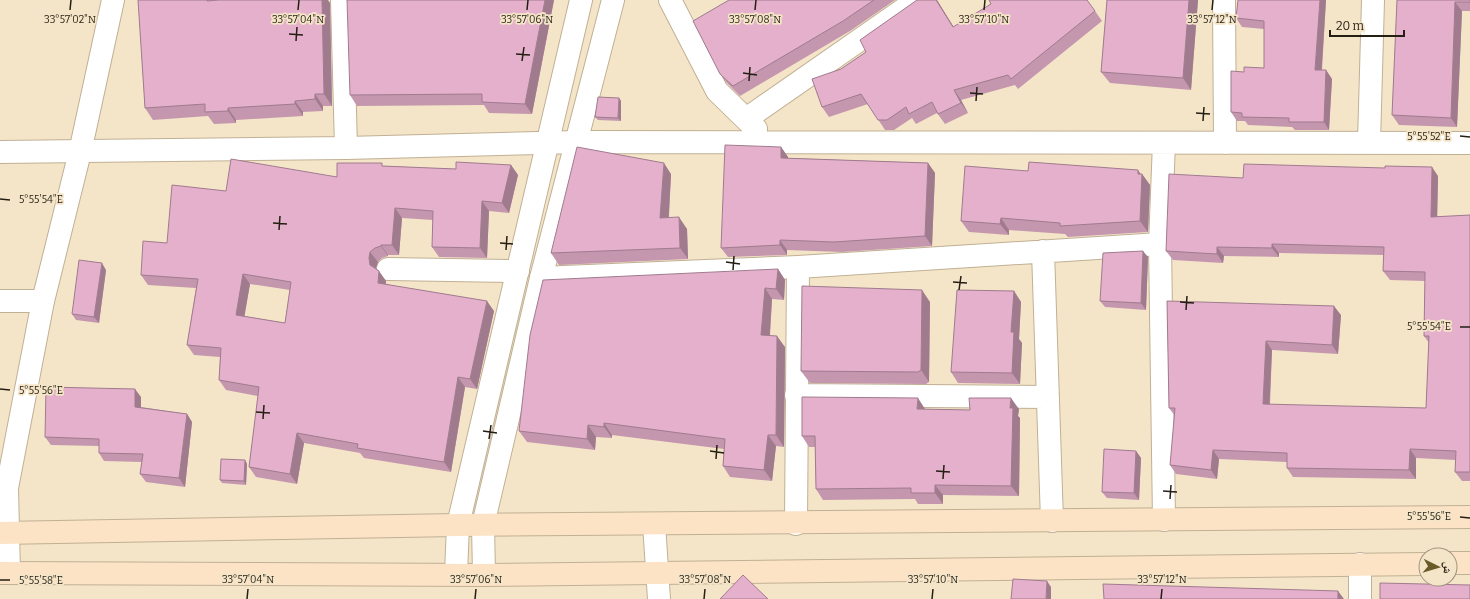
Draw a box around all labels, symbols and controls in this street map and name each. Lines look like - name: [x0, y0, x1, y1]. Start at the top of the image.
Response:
- scale bar: [1330, 12, 1404, 38]
- text: 33°57'02"N: [44, 14, 96, 26]
- text: 33°57'04"N: [272, 14, 324, 26]
- text: 33°57'06"N: [501, 14, 553, 26]
- text: 33°57'08"N: [729, 14, 781, 26]
- text: 33°57'10"N: [959, 14, 1009, 26]
- text: 33°57'12"N: [1187, 14, 1237, 26]
- text: 20 m: [1336, 19, 1365, 33]
- text: 5°55'52"E: [1407, 131, 1451, 143]
- text: 5°55'54"E: [19, 194, 63, 206]
- text: 5°55'54"E: [1407, 321, 1451, 333]
- text: 5°55'56"E: [19, 385, 63, 397]
- text: 5°55'56"E: [1407, 511, 1451, 523]
- north arrow: [1418, 547, 1458, 587]
- text: ش: [1439, 561, 1454, 575]
- text: 33°57'04"N: [222, 574, 274, 586]
- text: 33°57'06"N: [450, 574, 502, 586]
- text: 33°57'08"N: [679, 574, 731, 586]
- text: 33°57'10"N: [908, 574, 958, 586]
- text: 33°57'12"N: [1137, 574, 1187, 586]
- text: 5°55'58"E: [19, 575, 63, 587]

